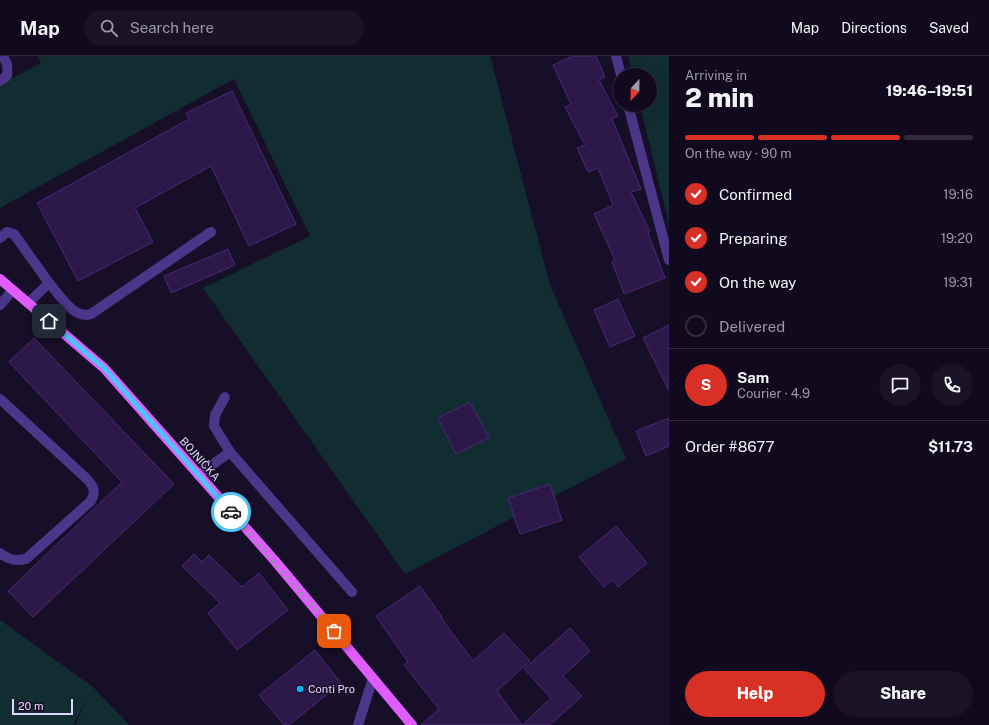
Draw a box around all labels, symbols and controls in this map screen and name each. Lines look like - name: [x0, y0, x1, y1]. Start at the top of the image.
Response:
- search box: [84, 10, 364, 46]
- text: Map: [20, 17, 60, 39]
- icon: search: [98, 17, 120, 39]
- text: Search here: [130, 19, 214, 36]
- text: Map: [791, 20, 819, 36]
- text: Directions: [841, 20, 907, 36]
- text: Saved: [929, 20, 969, 36]
- north arrow: [613, 68, 657, 112]
- map controls: [613, 68, 657, 112]
- text: Arriving in: [685, 68, 747, 83]
- text: 2 min: [685, 82, 754, 113]
- text: 19:46–19:51: [886, 82, 973, 99]
- text: On the way · 90 m: [685, 146, 792, 161]
- icon: check: [685, 183, 707, 205]
- text: Confirmed: [719, 186, 792, 203]
- text: 19:16: [943, 187, 973, 202]
- icon: check: [685, 227, 707, 249]
- text: Preparing: [719, 230, 788, 247]
- text: 19:20: [941, 231, 973, 246]
- icon: check: [685, 271, 707, 293]
- text: On the way: [719, 274, 796, 291]
- text: 19:31: [943, 275, 973, 290]
- pin: [32, 304, 66, 338]
- icon: home: [38, 310, 60, 332]
- text: Delivered: [719, 318, 785, 335]
- button: chat: [879, 364, 921, 406]
- button: phone: [931, 364, 973, 406]
- text: Sam: [737, 369, 769, 386]
- text: S: [701, 376, 711, 393]
- text: Courier · 4.9: [737, 386, 810, 401]
- street label: BOJNIČKA: [177, 434, 223, 483]
- text: Order #8677: [685, 438, 775, 455]
- text: $11.73: [928, 438, 973, 455]
- courier: [211, 492, 251, 532]
- icon: car: [220, 501, 242, 523]
- pin: [317, 614, 351, 648]
- icon: bag: [323, 620, 345, 642]
- button: Help: [685, 671, 825, 717]
- button: Share: [833, 671, 973, 717]
- place label: Conti Pro: [308, 683, 355, 695]
- marker: Conti Pro: [295, 684, 305, 694]
- scale bar: [12, 697, 73, 716]
- text: 20 m: [18, 700, 43, 712]

